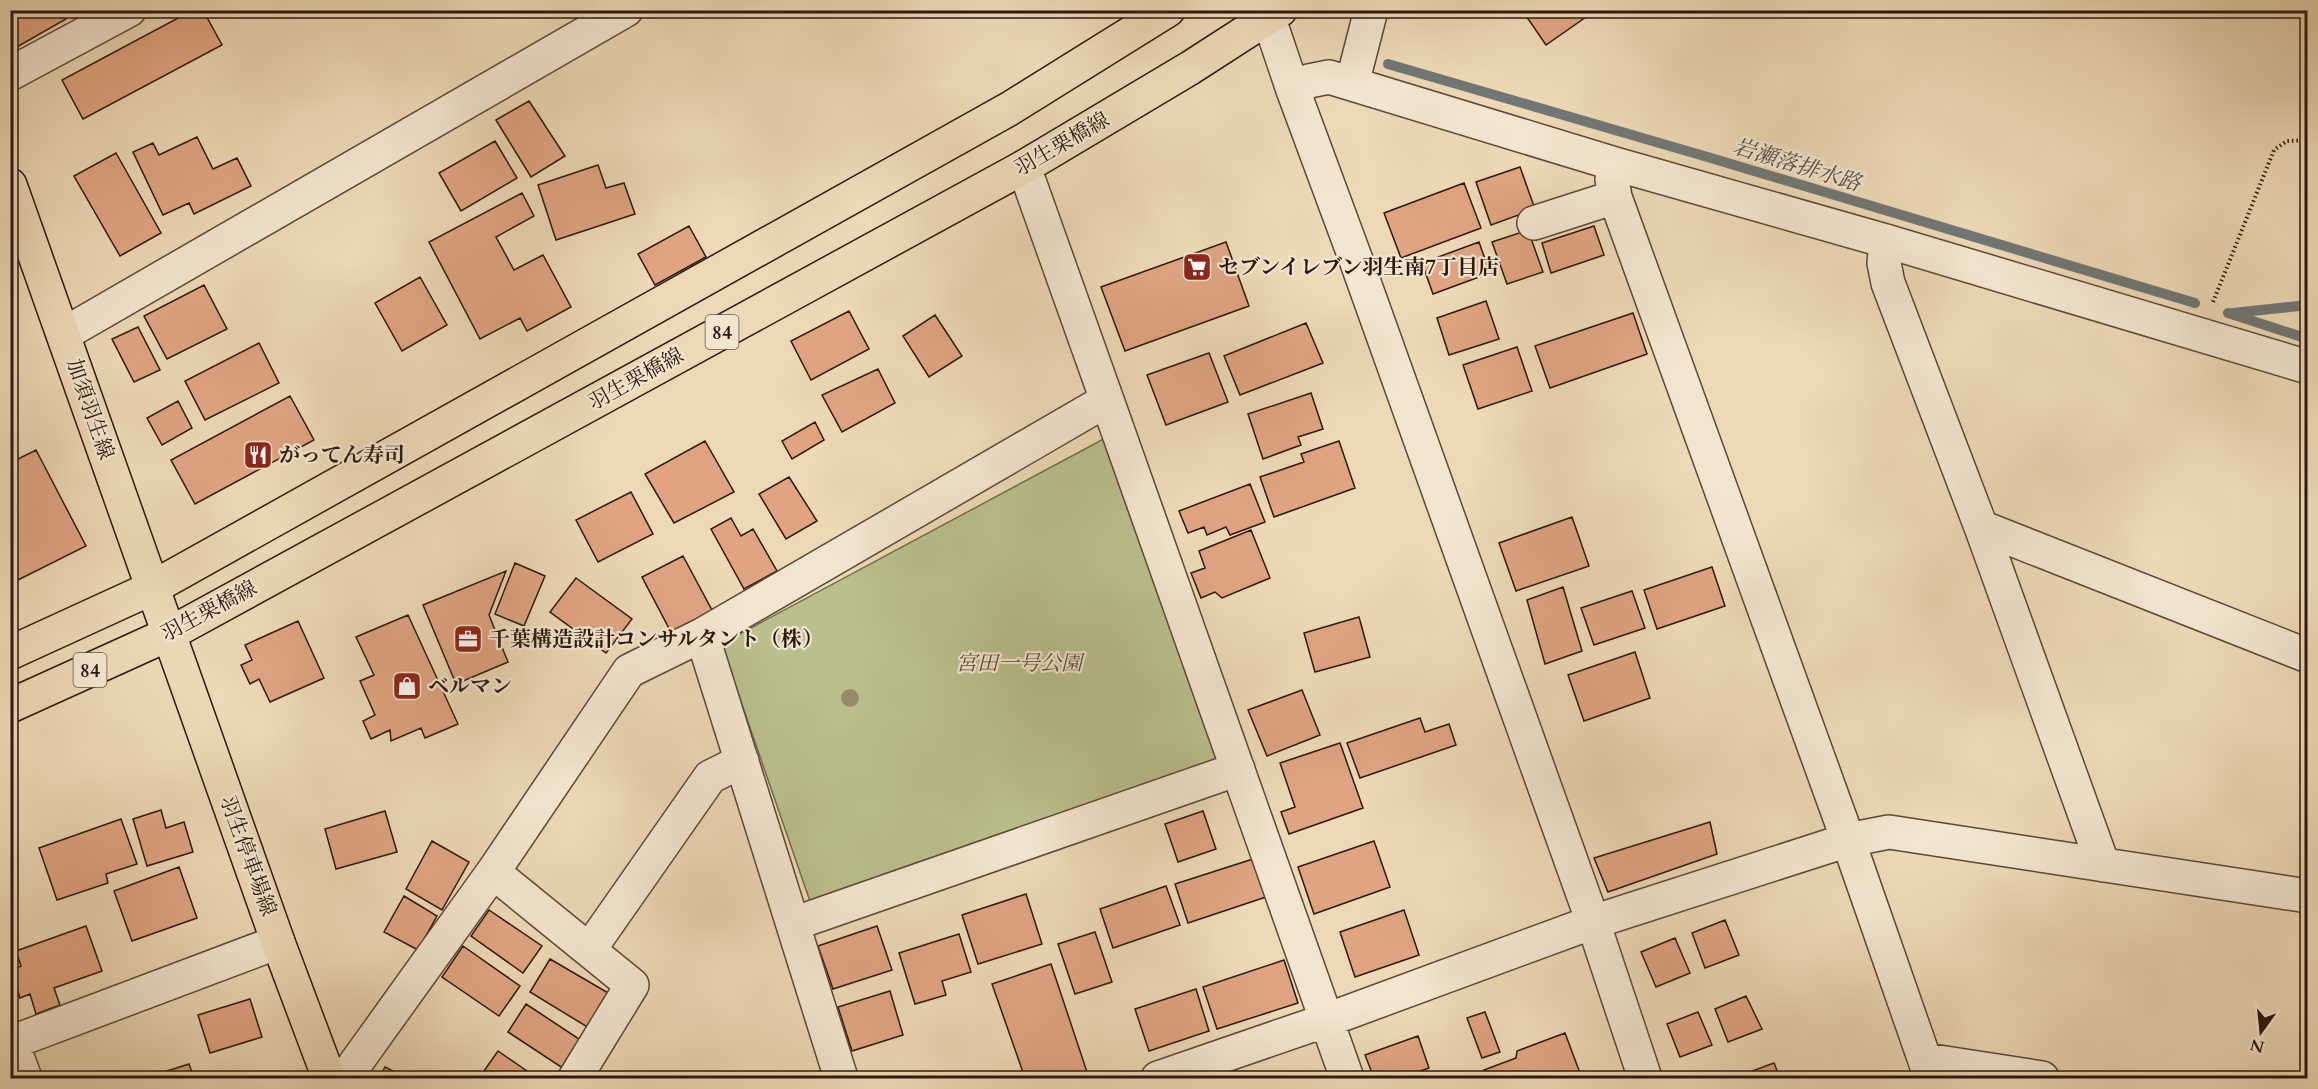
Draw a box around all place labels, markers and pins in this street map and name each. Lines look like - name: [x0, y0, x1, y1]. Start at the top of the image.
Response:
- supermarket icon: セブンイレブン羽生南7丁目店: [1181, 251, 1213, 283]
- place label: セブンイレブン羽生南7丁目店: [1218, 253, 1499, 282]
- restaurant icon: がってん寿司: [242, 439, 274, 471]
- place label: がってん寿司: [279, 441, 405, 470]
- office icon: 千葉構造設計コンサルタント（株）: [452, 623, 484, 655]
- place label: 千葉構造設計コンサルタント（株）: [489, 625, 823, 654]
- shop icon: ベルマン: [391, 670, 423, 702]
- place label: ベルマン: [428, 672, 512, 701]

